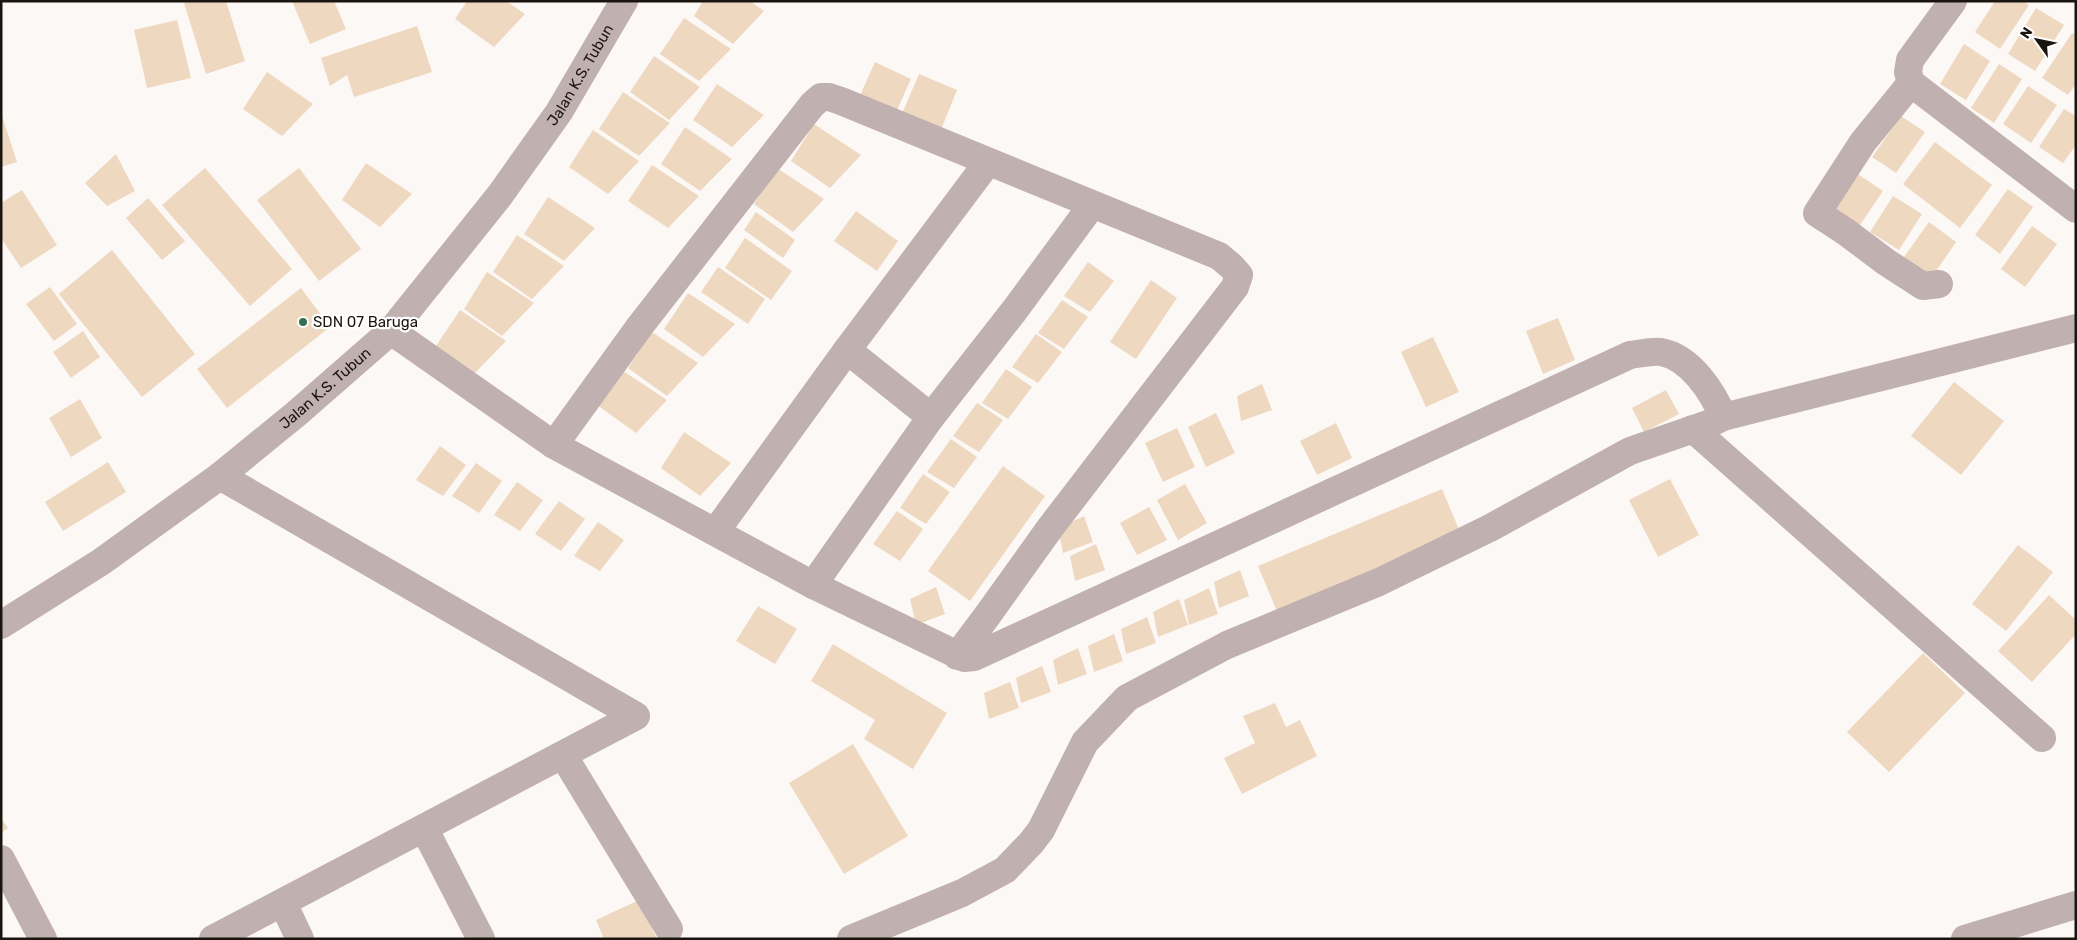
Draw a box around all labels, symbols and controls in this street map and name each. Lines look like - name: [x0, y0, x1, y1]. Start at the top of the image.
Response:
- north arrow: [2012, 15, 2062, 65]
- street label: Jalan K.S. Tubun: [543, 21, 617, 129]
- text: N: [2017, 24, 2036, 42]
- place label: SDN 07 Baruga: [313, 313, 418, 331]
- marker: SDN 07 Baruga: [297, 316, 309, 328]
- street label: Jalan K.S. Tubun: [276, 344, 375, 433]

